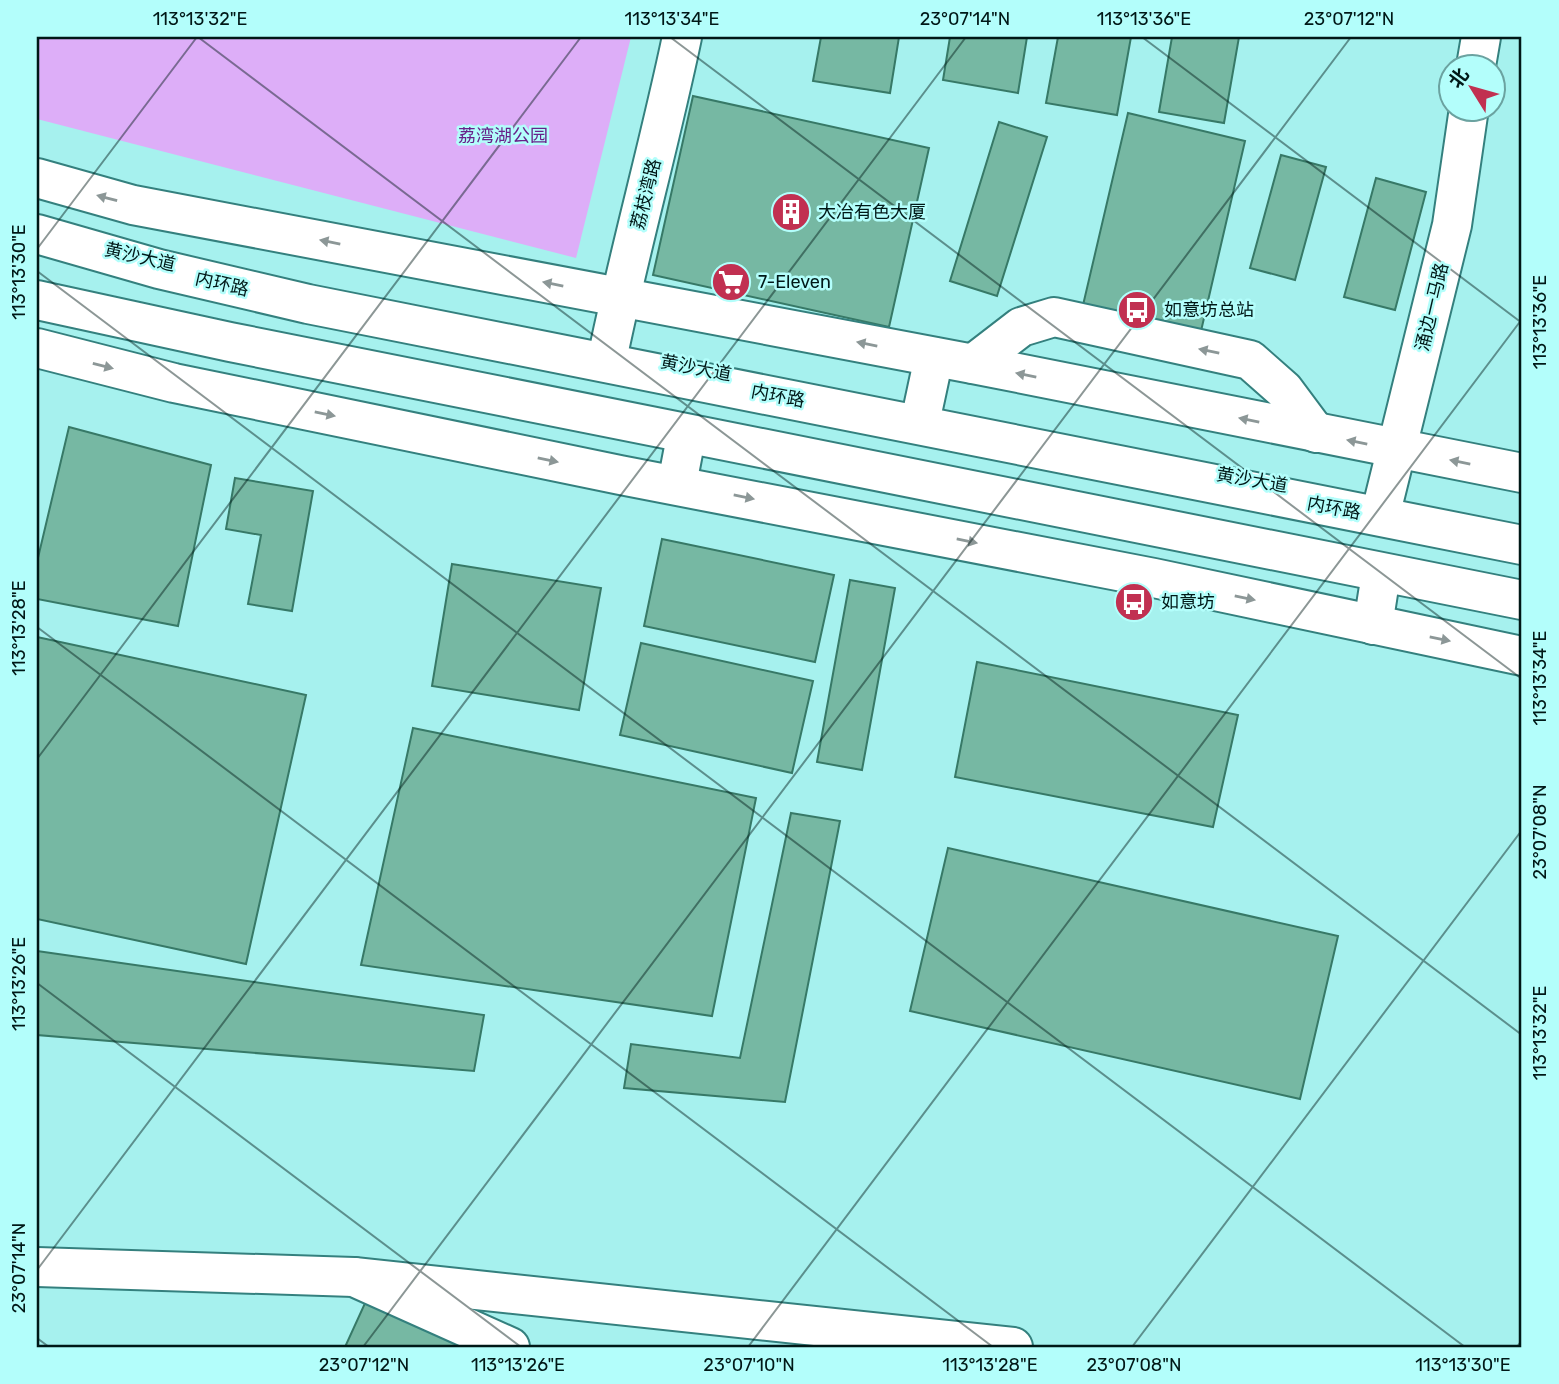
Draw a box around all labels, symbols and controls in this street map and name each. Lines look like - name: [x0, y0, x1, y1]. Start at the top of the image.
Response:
- text: 113°13'32"E: [153, 8, 247, 30]
- text: 113°13'34"E: [625, 8, 719, 30]
- text: 23°07'14"N: [920, 8, 1010, 30]
- text: 113°13'36"E: [1097, 8, 1191, 30]
- text: 23°07'12"N: [1304, 8, 1394, 30]
- north arrow: [1436, 52, 1506, 122]
- text: 北: [1444, 64, 1474, 93]
- park label: 荔湾湖公园: [458, 125, 548, 147]
- street label: 荔枝湾路: [627, 156, 665, 232]
- building icon: 大冶有色大厦: [770, 191, 812, 233]
- one-way arrow: [96, 192, 118, 203]
- place label: 大冶有色大厦: [818, 201, 926, 223]
- text: 113°13'30"E: [8, 224, 30, 320]
- one-way arrow: [319, 236, 341, 247]
- street label: 黄沙大道: [102, 238, 178, 276]
- supermarket icon: 7-Eleven: [710, 261, 752, 303]
- street label: 涌边一马路: [1411, 261, 1453, 353]
- street label: 内环路: [193, 267, 251, 301]
- place label: 7-Eleven: [758, 271, 831, 293]
- text: 113°13'36"E: [1529, 275, 1551, 369]
- one-way arrow: [542, 279, 564, 290]
- bus stop icon: 如意坊总站: [1116, 289, 1158, 331]
- place label: 如意坊总站: [1164, 299, 1254, 321]
- one-way arrow: [856, 339, 878, 350]
- one-way arrow: [1198, 345, 1220, 356]
- street label: 黄沙大道: [659, 350, 733, 386]
- one-way arrow: [92, 361, 114, 372]
- one-way arrow: [1015, 369, 1037, 380]
- street label: 内环路: [749, 380, 807, 412]
- one-way arrow: [314, 408, 336, 419]
- one-way arrow: [1238, 414, 1260, 425]
- one-way arrow: [1346, 436, 1368, 447]
- one-way arrow: [537, 454, 559, 465]
- one-way arrow: [1449, 456, 1471, 467]
- street label: 黄沙大道: [1215, 463, 1289, 497]
- one-way arrow: [733, 492, 755, 503]
- street label: 内环路: [1305, 492, 1363, 524]
- one-way arrow: [956, 536, 978, 547]
- text: 113°13'28"E: [8, 580, 30, 676]
- bus stop icon: 如意坊: [1113, 581, 1155, 623]
- place label: 如意坊: [1161, 591, 1215, 613]
- one-way arrow: [1234, 593, 1256, 604]
- text: 113°13'34"E: [1529, 631, 1551, 725]
- one-way arrow: [1429, 634, 1451, 645]
- text: 23°07'08"N: [1529, 784, 1551, 880]
- text: 113°13'26"E: [8, 937, 30, 1031]
- text: 113°13'32"E: [1529, 986, 1551, 1080]
- text: 23°07'14"N: [8, 1223, 30, 1313]
- text: 23°07'12"N: [319, 1354, 409, 1376]
- text: 113°13'26"E: [471, 1354, 565, 1376]
- text: 23°07'10"N: [703, 1354, 795, 1376]
- text: 113°13'28"E: [942, 1354, 1038, 1376]
- text: 23°07'08"N: [1086, 1354, 1182, 1376]
- text: 113°13'30"E: [1415, 1354, 1511, 1376]

